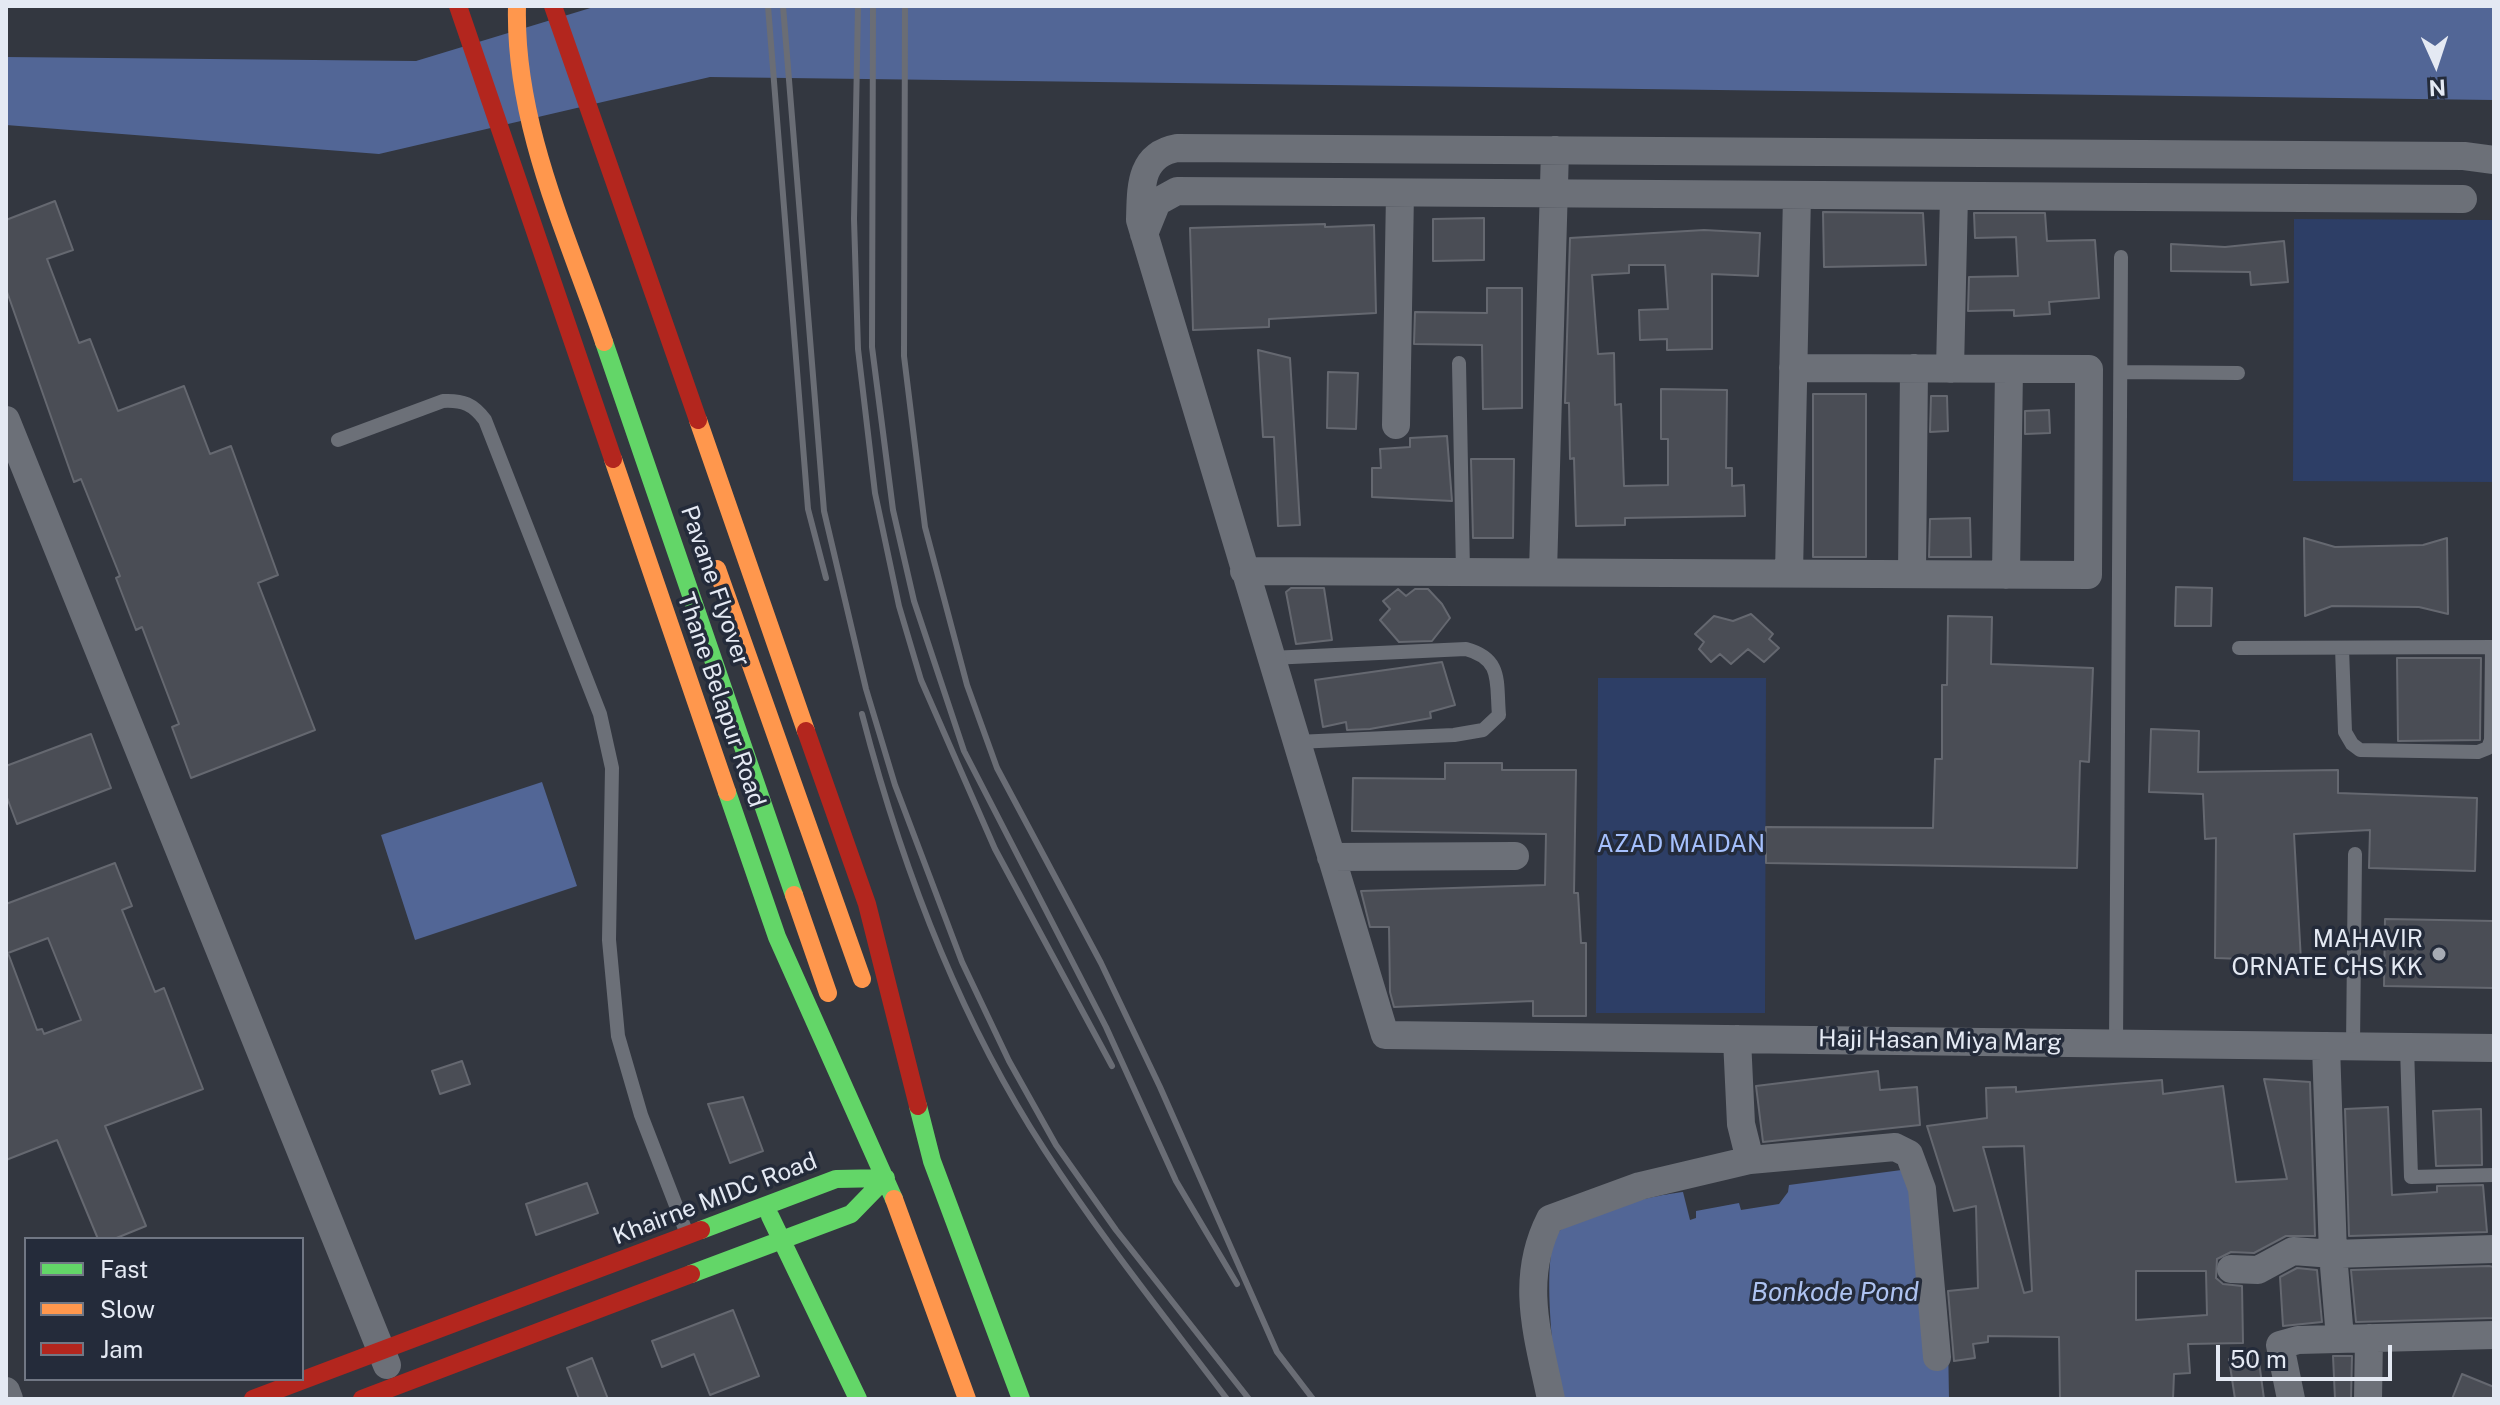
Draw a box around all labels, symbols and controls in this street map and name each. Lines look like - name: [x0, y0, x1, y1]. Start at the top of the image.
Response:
- north arrow: [2396, 24, 2476, 104]
- text: N: [2428, 75, 2447, 101]
- street label: Pavane Flyover: [674, 502, 756, 670]
- street label: Thane Belapur Road: [671, 589, 771, 811]
- park label: AZAD MAIDAN: [1597, 831, 1765, 859]
- place label: MAHAVIR ORNATE CHS KK: [2232, 926, 2423, 982]
- marker: MAHAVIR ORNATE CHS KK: [2430, 945, 2448, 963]
- street label: Haji Hasan Miya Marg: [1818, 1024, 2062, 1058]
- street label: Khairne MIDC Road: [609, 1147, 821, 1251]
- legend: [24, 1237, 304, 1381]
- text: Fast: [100, 1255, 148, 1283]
- water label: Bonkode Pond: [1751, 1277, 1919, 1309]
- text: Slow: [100, 1295, 155, 1323]
- scale bar: [2220, 1329, 2396, 1379]
- text: Jam: [100, 1335, 143, 1363]
- text: 50 m: [2230, 1345, 2287, 1373]

